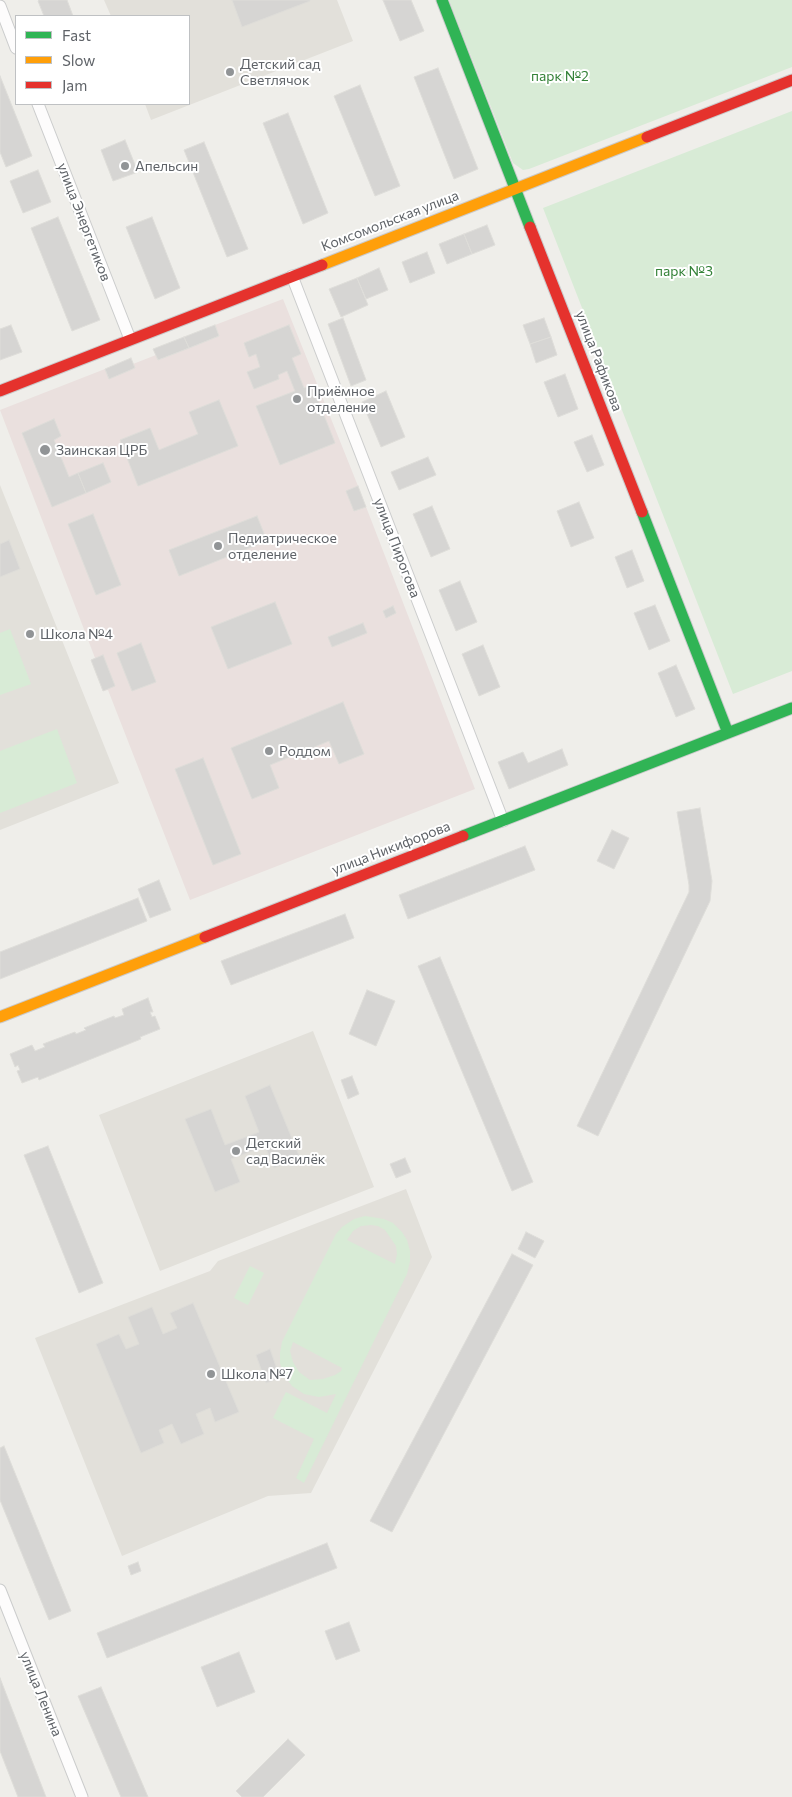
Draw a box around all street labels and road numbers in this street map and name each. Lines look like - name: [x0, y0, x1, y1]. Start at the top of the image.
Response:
- street label: улица Энергетиков: [54, 161, 114, 283]
- street label: Комсомольская улица: [319, 187, 461, 255]
- street label: улица Рафикова: [572, 308, 626, 414]
- street label: улица Пирогова: [370, 496, 424, 600]
- street label: улица Никифорова: [329, 818, 453, 878]
- street label: улица Ленина: [16, 1649, 66, 1739]

